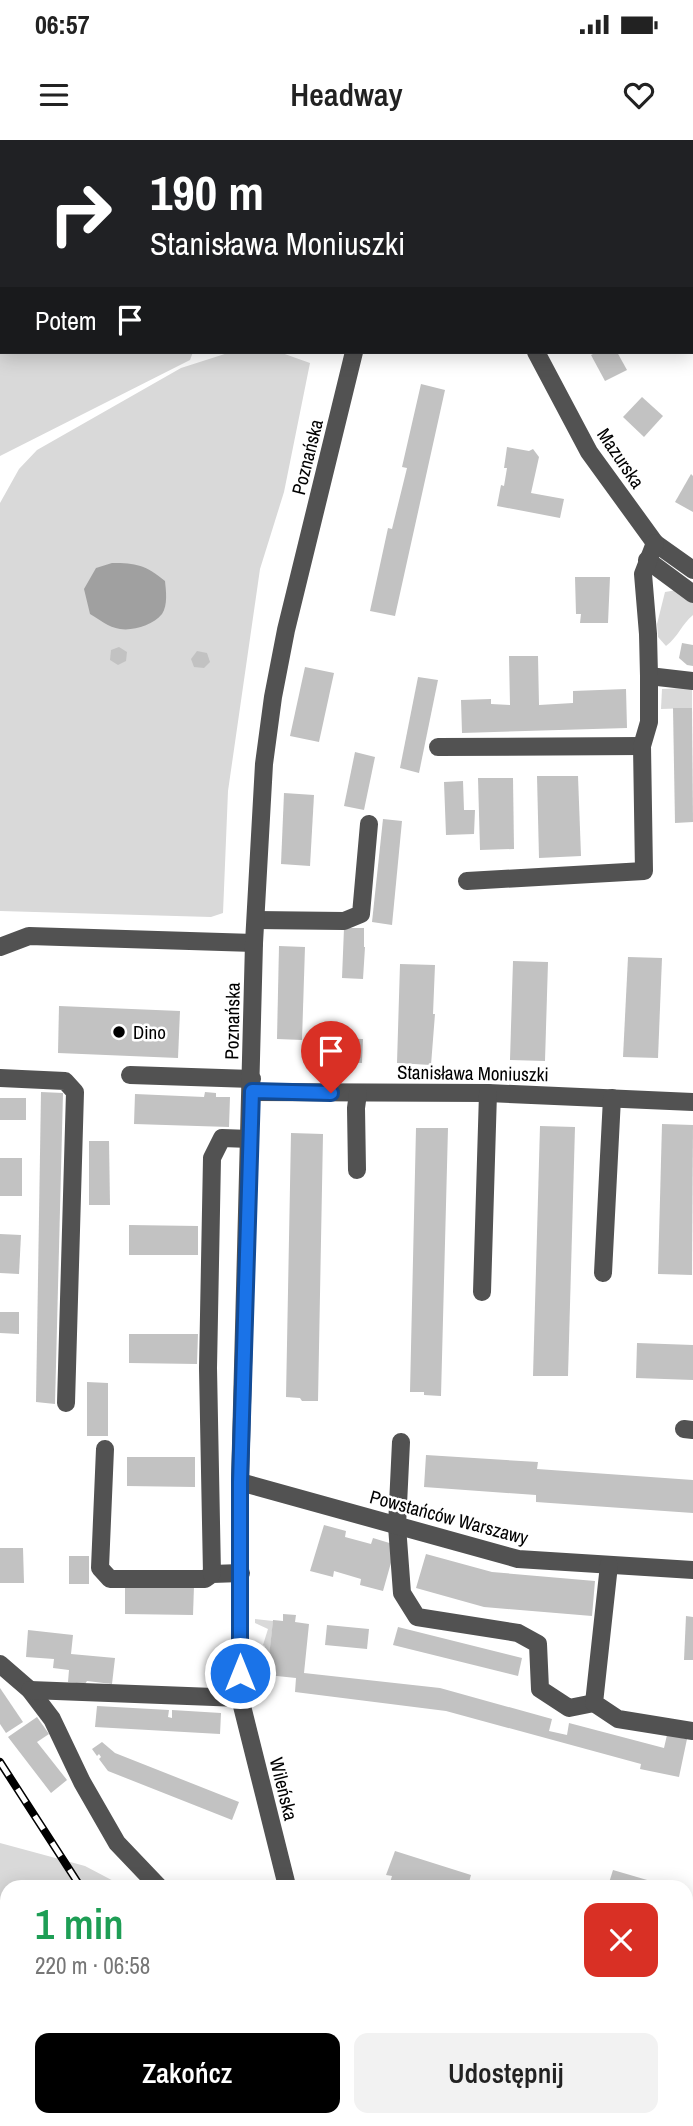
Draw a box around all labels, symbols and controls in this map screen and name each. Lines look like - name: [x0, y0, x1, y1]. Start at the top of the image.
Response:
- text: 06:57: [35, 7, 90, 42]
- text: Headway: [290, 73, 403, 116]
- icon: menu: [35, 76, 73, 114]
- icon: heart: [620, 76, 658, 114]
- text: 190 m: [150, 159, 264, 225]
- icon: right: [35, 168, 126, 259]
- text: Stanisława Moniuszki: [150, 222, 405, 265]
- icon: arrive: [111, 301, 149, 339]
- text: Potem: [35, 303, 97, 338]
- street label: Poznańska: [285, 416, 329, 498]
- street label: Mazurska: [591, 423, 651, 494]
- street label: Poznańska: [218, 982, 246, 1060]
- place label: Dino: [133, 1019, 166, 1045]
- pin: [301, 1021, 361, 1093]
- marker: Dino: [111, 1024, 127, 1040]
- icon: arrive: [312, 1032, 350, 1070]
- street label: Stanisława Moniuszki: [397, 1059, 549, 1087]
- street label: Powstańców Warszawy: [367, 1483, 531, 1551]
- position arrow: [203, 1636, 277, 1710]
- street label: Wileńska: [264, 1755, 304, 1824]
- text: 1 min: [35, 1896, 124, 1952]
- button: close: [584, 1903, 658, 1977]
- text: 220 m · 06:58: [35, 1950, 150, 1981]
- button: Zakończ: [35, 2033, 340, 2113]
- button: Udostępnij: [354, 2033, 658, 2113]

